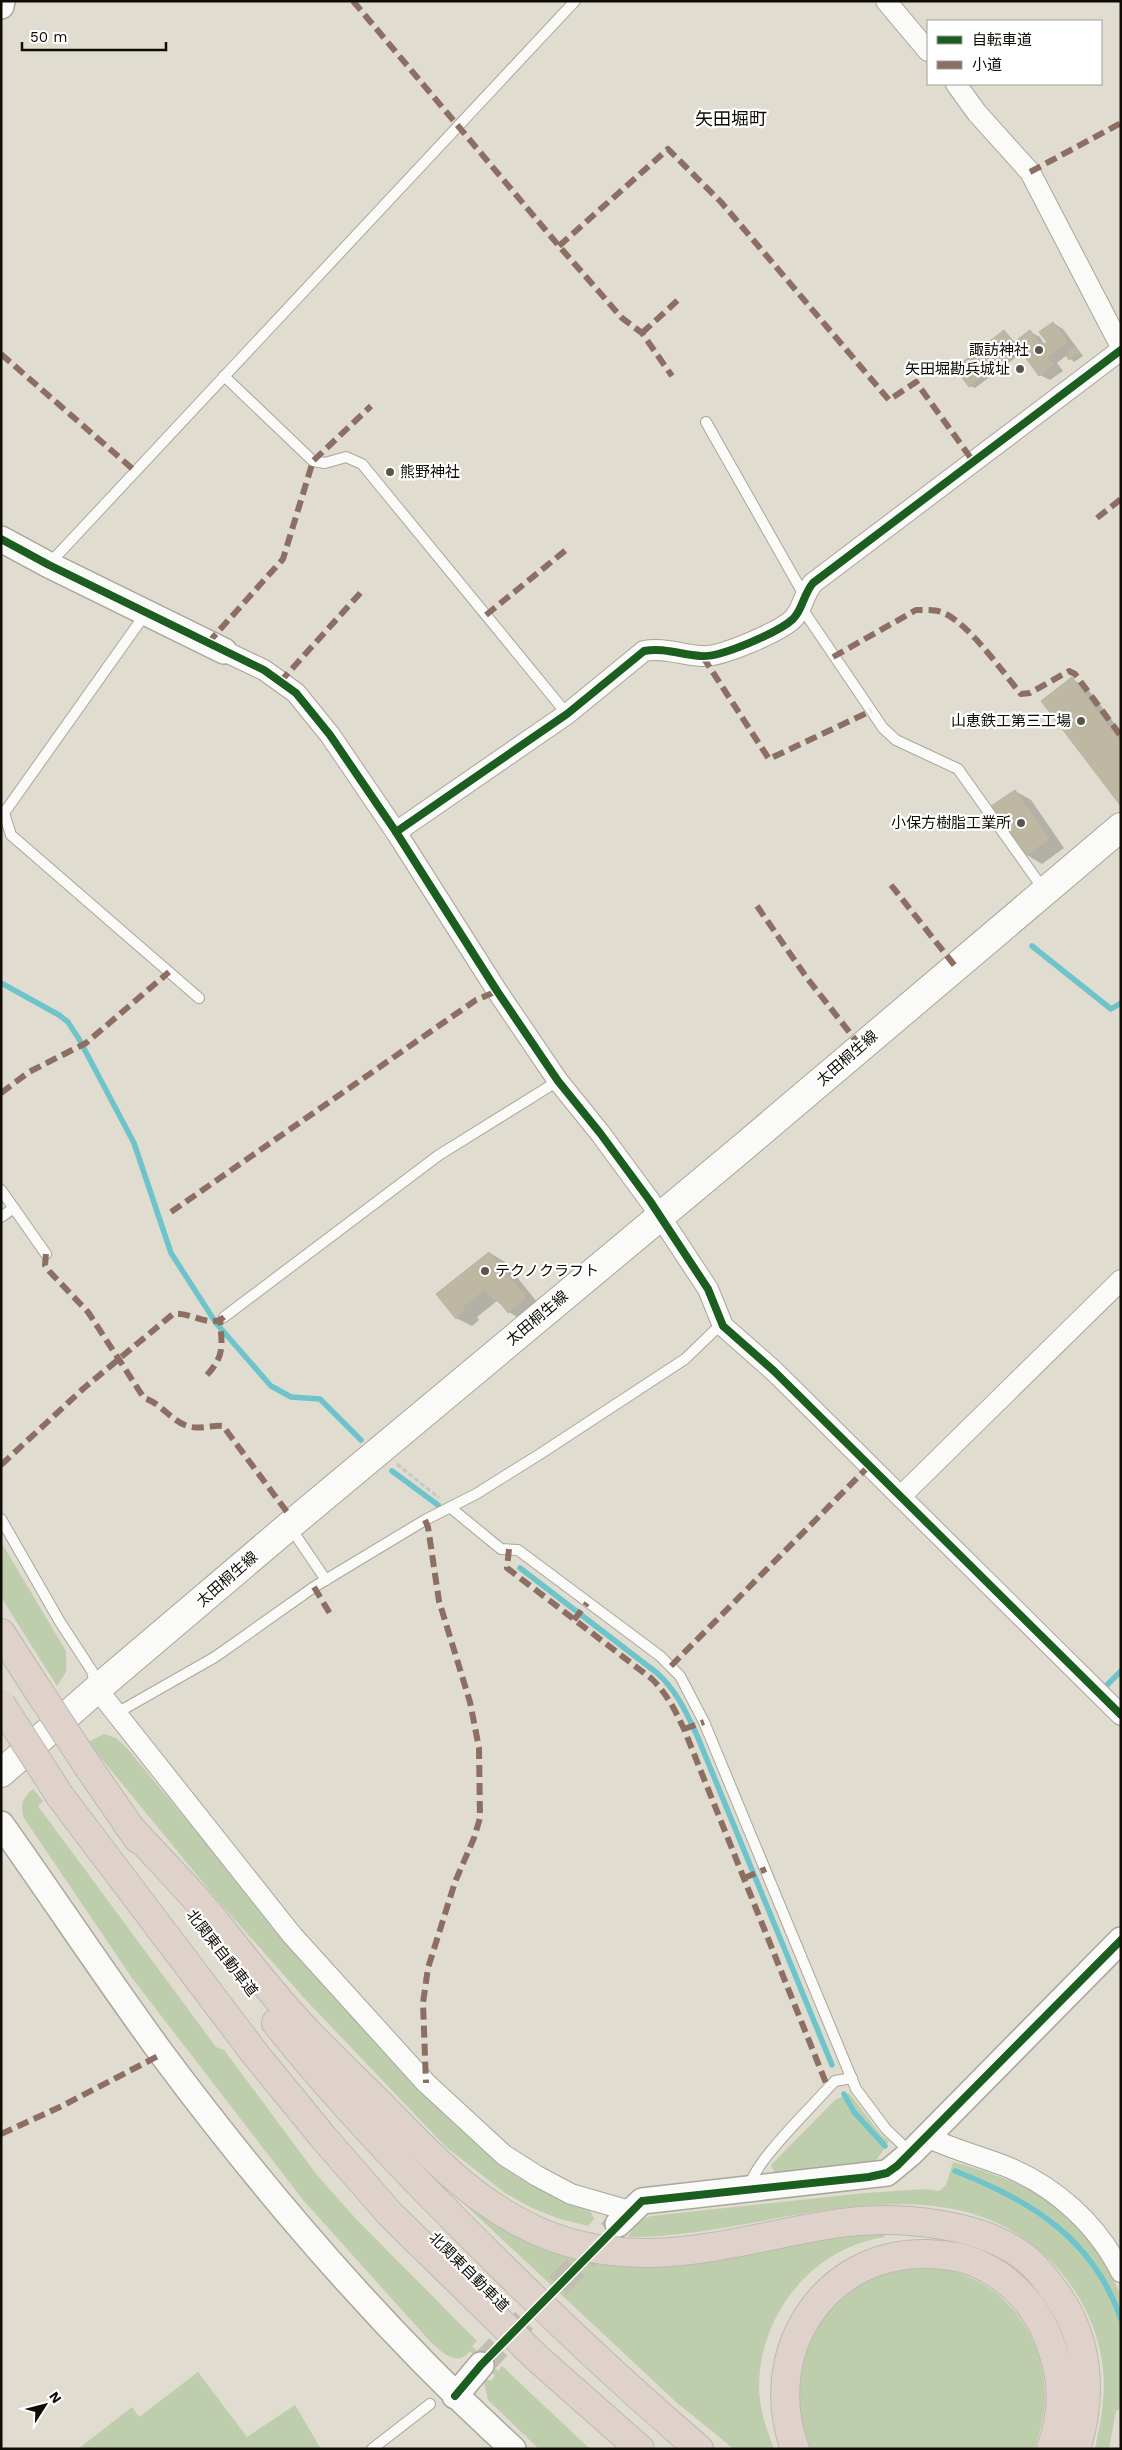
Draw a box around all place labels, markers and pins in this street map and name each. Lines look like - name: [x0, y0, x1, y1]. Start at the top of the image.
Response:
- place label: 諏訪神社: [969, 341, 1029, 359]
- marker: 諏訪神社: [1033, 344, 1045, 356]
- place label: 矢田堀勘兵城址: [905, 360, 1010, 378]
- marker: 矢田堀勘兵城址: [1014, 363, 1026, 375]
- place label: 熊野神社: [400, 463, 460, 481]
- marker: 熊野神社: [384, 466, 396, 478]
- place label: 山恵鉄工第三工場: [951, 712, 1071, 730]
- marker: 山恵鉄工第三工場: [1075, 715, 1087, 727]
- place label: 小保方樹脂工業所: [891, 814, 1011, 832]
- marker: 小保方樹脂工業所: [1015, 817, 1027, 829]
- place label: テクノクラフト: [495, 1262, 599, 1280]
- marker: テクノクラフト: [479, 1265, 491, 1277]

